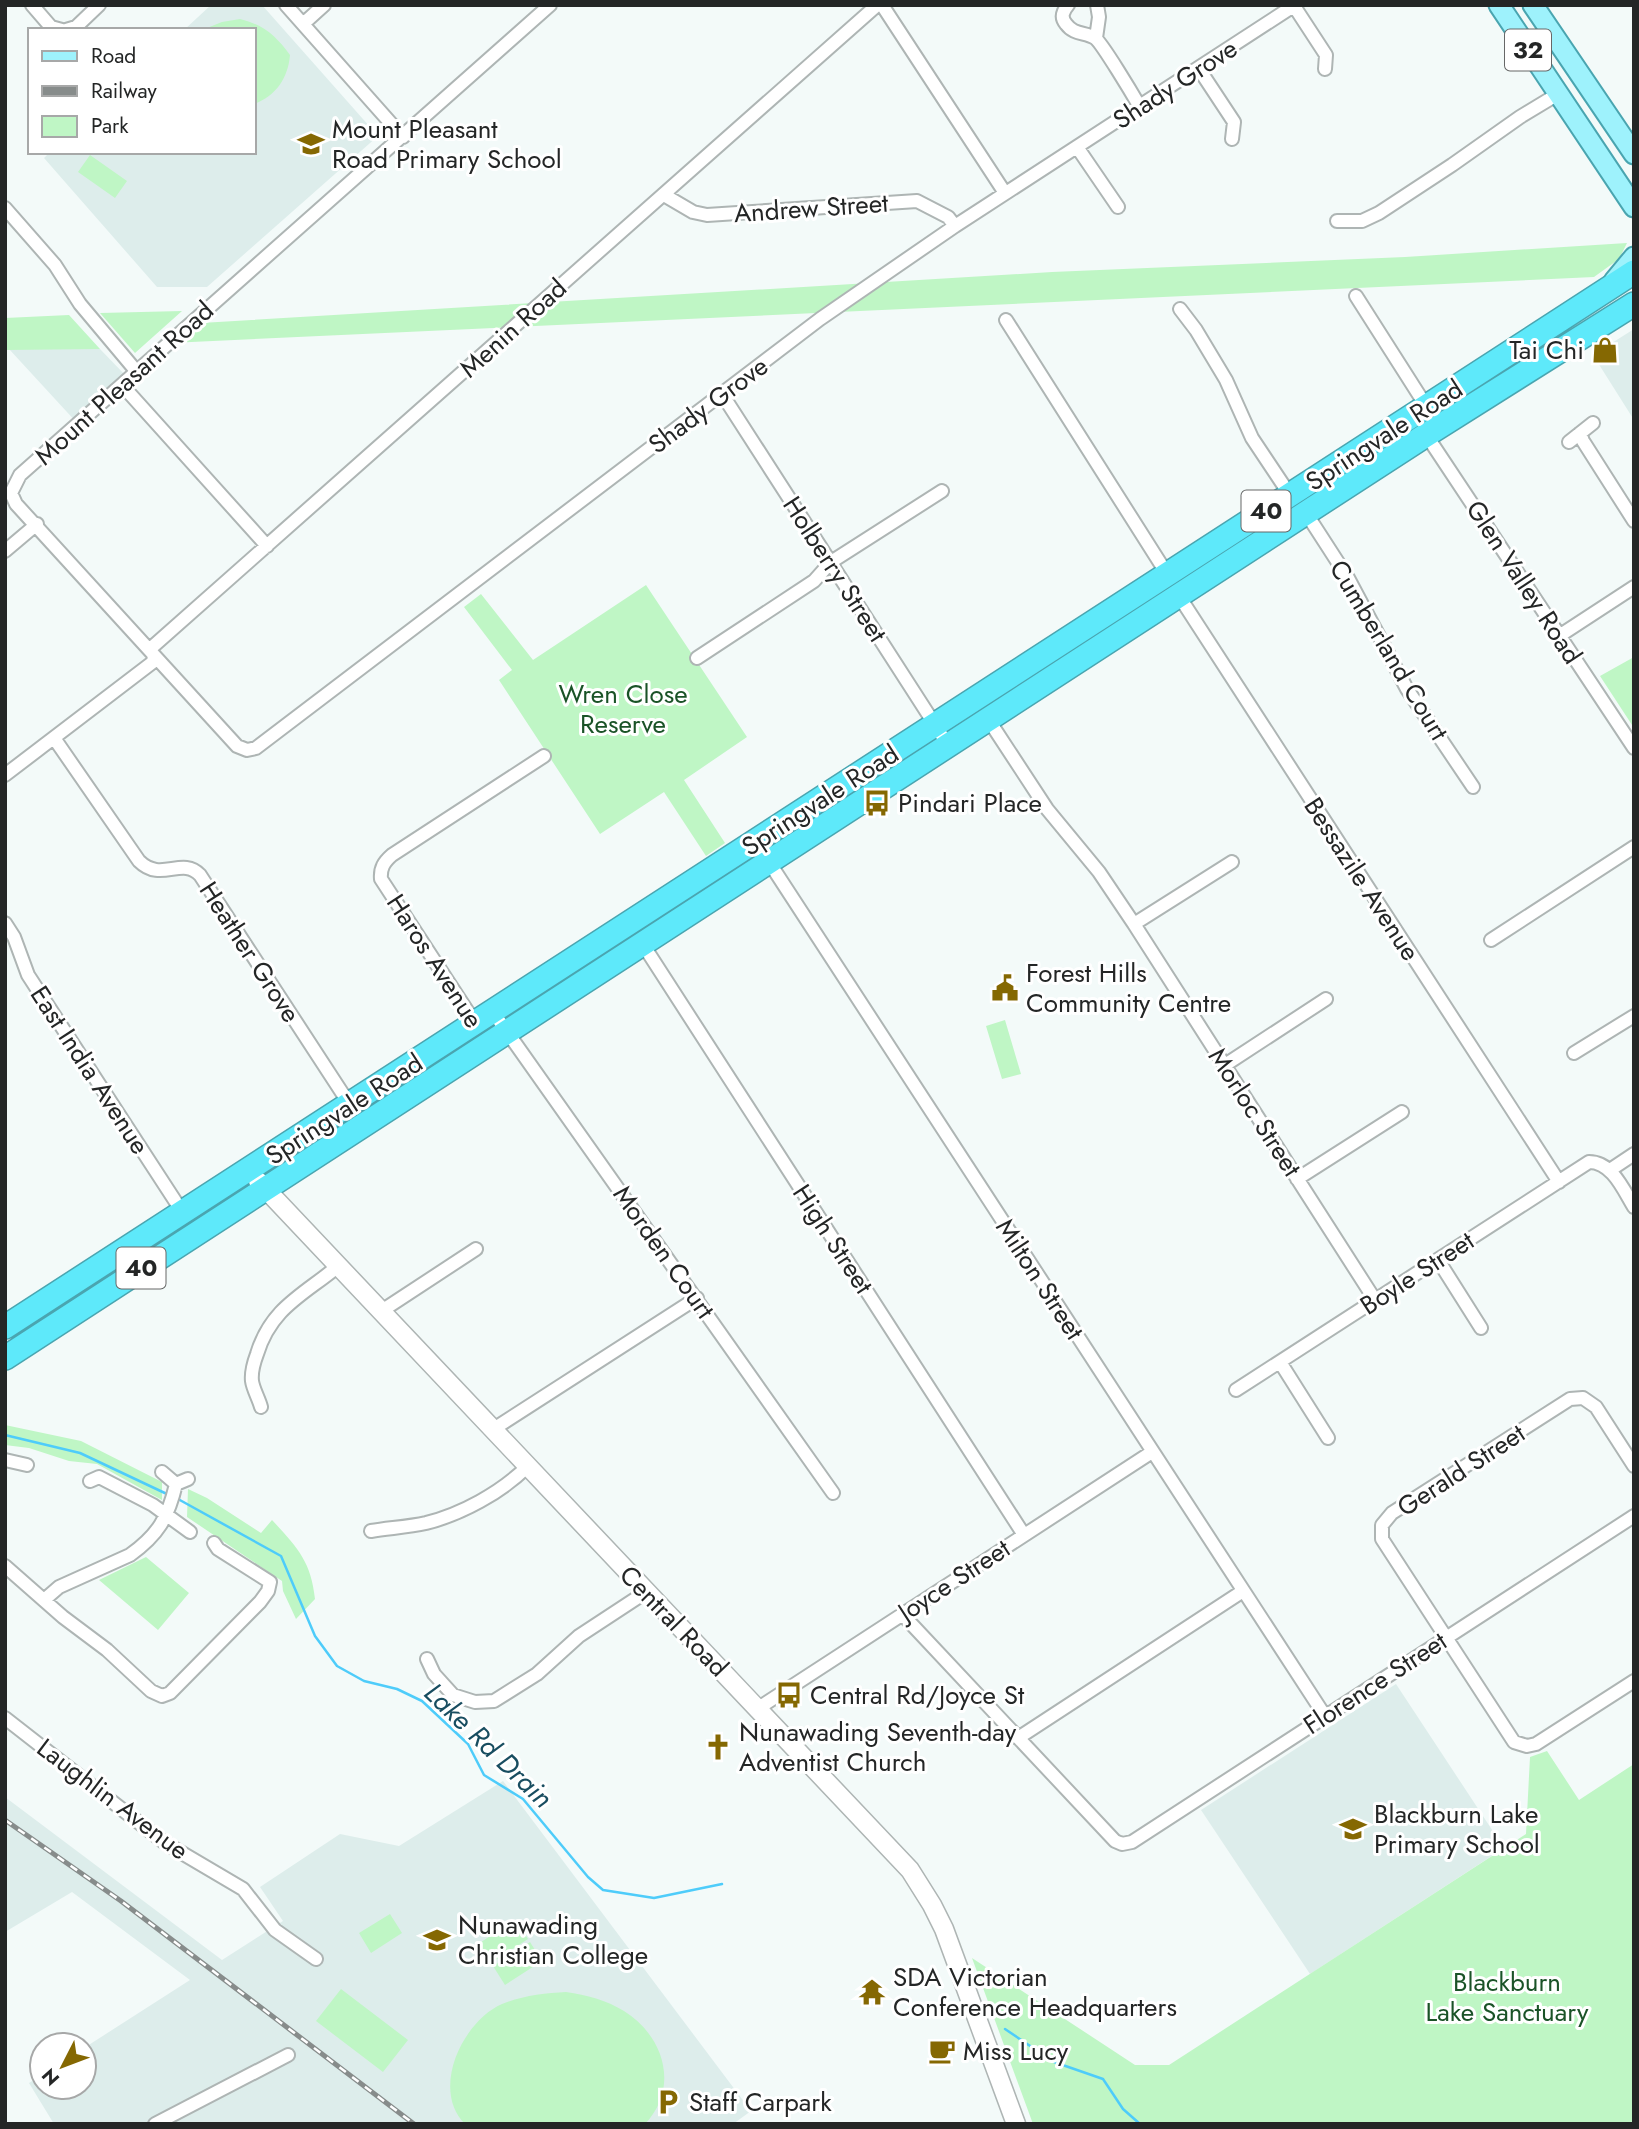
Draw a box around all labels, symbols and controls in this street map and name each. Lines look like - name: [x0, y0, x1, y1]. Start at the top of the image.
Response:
- legend: [28, 28, 256, 154]
- street label: Shady Grove: [1105, 30, 1245, 138]
- road number: 32: [1505, 30, 1551, 70]
- text: Road: [91, 41, 136, 71]
- text: Railway: [91, 76, 157, 106]
- place label: Mount Pleasant Road Primary School: [332, 110, 562, 178]
- text: Park: [91, 111, 129, 141]
- school or university icon: Mount Pleasant Road Primary School: [296, 129, 326, 159]
- street label: Andrew Street: [733, 184, 890, 232]
- street label: Menin Road: [451, 270, 575, 386]
- street label: Mount Pleasant Road: [26, 292, 222, 474]
- place label: Tai Chi: [1509, 331, 1584, 369]
- shop icon: Tai Chi: [1590, 335, 1620, 365]
- street label: Shady Grove: [640, 347, 776, 463]
- street label: Springvale Road: [1298, 370, 1470, 500]
- street label: Holberry Street: [774, 489, 897, 650]
- road number: 40: [1242, 490, 1290, 532]
- street label: Glen Valley Road: [1457, 493, 1591, 671]
- street label: Cumberland Court: [1320, 553, 1458, 748]
- park label: Wren Close Reserve: [558, 675, 688, 743]
- street label: Springvale Road: [734, 735, 906, 865]
- place label: Pindari Place: [898, 784, 1042, 822]
- bus stop icon: Pindari Place: [862, 788, 892, 818]
- street label: Bessazile Avenue: [1295, 790, 1429, 968]
- street label: Heather Grove: [190, 874, 310, 1030]
- street label: Haros Avenue: [377, 886, 493, 1036]
- place label: Forest Hills Community Centre: [1026, 954, 1231, 1022]
- public building icon: Forest Hills Community Centre: [990, 973, 1020, 1003]
- street label: East India Avenue: [21, 978, 159, 1162]
- street label: Morloc Street: [1199, 1040, 1311, 1184]
- street label: Springvale Road: [258, 1044, 430, 1174]
- street label: High Street: [783, 1177, 883, 1302]
- street label: Morden Court: [604, 1178, 724, 1327]
- street label: Milton Street: [987, 1211, 1094, 1348]
- street label: Boyle Street: [1353, 1222, 1482, 1324]
- road number: 40: [116, 1248, 166, 1288]
- street label: Gerald Street: [1390, 1414, 1533, 1526]
- street label: Joyce Street: [888, 1529, 1018, 1632]
- street label: Central Road: [611, 1557, 737, 1685]
- street label: Florence Street: [1296, 1622, 1455, 1744]
- water label: Lake Rd Drain: [415, 1673, 562, 1818]
- place label: Central Rd/Joyce St: [810, 1676, 1025, 1714]
- bus stop icon: Central Rd/Joyce St: [774, 1680, 804, 1710]
- place label: Nunawading Seventh-day Adventist Church: [739, 1713, 1017, 1781]
- street label: Laughlin Avenue: [29, 1729, 197, 1869]
- church icon: Nunawading Seventh-day Adventist Church: [703, 1732, 733, 1762]
- place label: Blackburn Lake Primary School: [1374, 1795, 1540, 1863]
- school or university icon: Blackburn Lake Primary School: [1338, 1814, 1368, 1844]
- place label: Nunawading Christian College: [458, 1906, 648, 1974]
- school or university icon: Nunawading Christian College: [422, 1925, 452, 1955]
- place label: SDA Victorian Conference Headquarters: [893, 1958, 1177, 2026]
- park label: Blackburn Lake Sanctuary: [1426, 1963, 1589, 2031]
- temple icon: SDA Victorian Conference Headquarters: [857, 1977, 887, 2007]
- north arrow: [28, 2031, 98, 2101]
- place label: Miss Lucy: [963, 2032, 1069, 2070]
- cafe icon: Miss Lucy: [927, 2036, 957, 2066]
- text: N: [36, 2062, 66, 2092]
- place label: Staff Carpark: [689, 2083, 832, 2121]
- parking icon: Staff Carpark: [653, 2087, 683, 2117]

